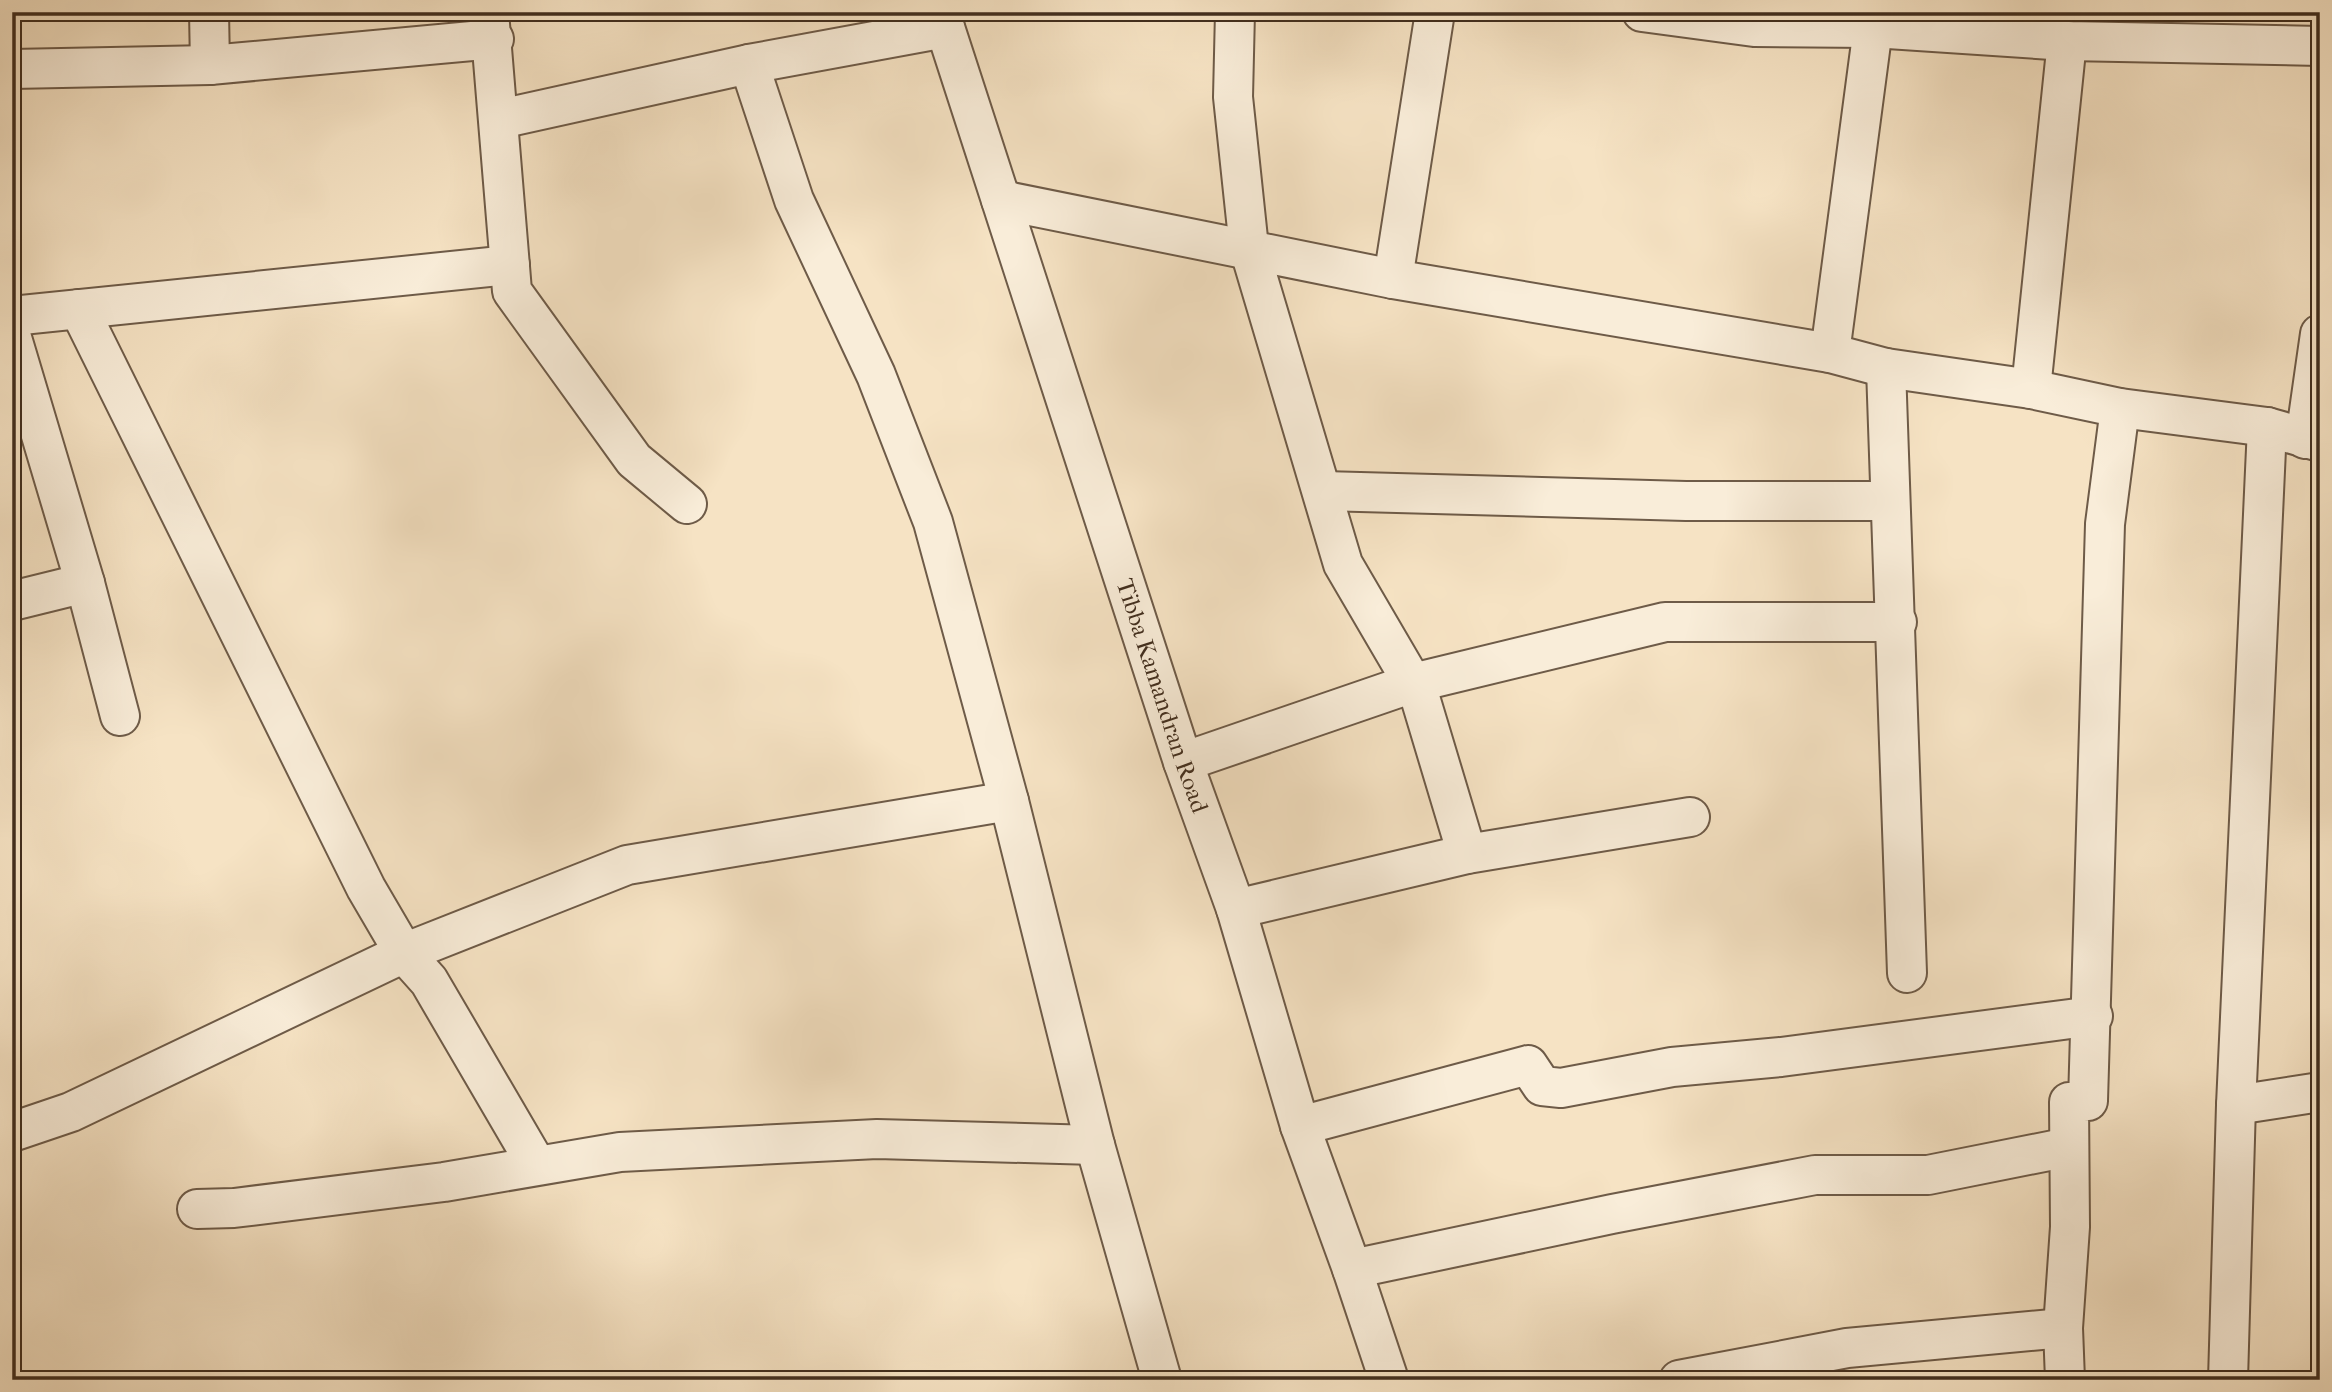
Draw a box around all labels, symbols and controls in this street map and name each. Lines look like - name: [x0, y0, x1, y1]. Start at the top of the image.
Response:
- street label: Tibba Kamandran Road: [1111, 575, 1214, 817]

